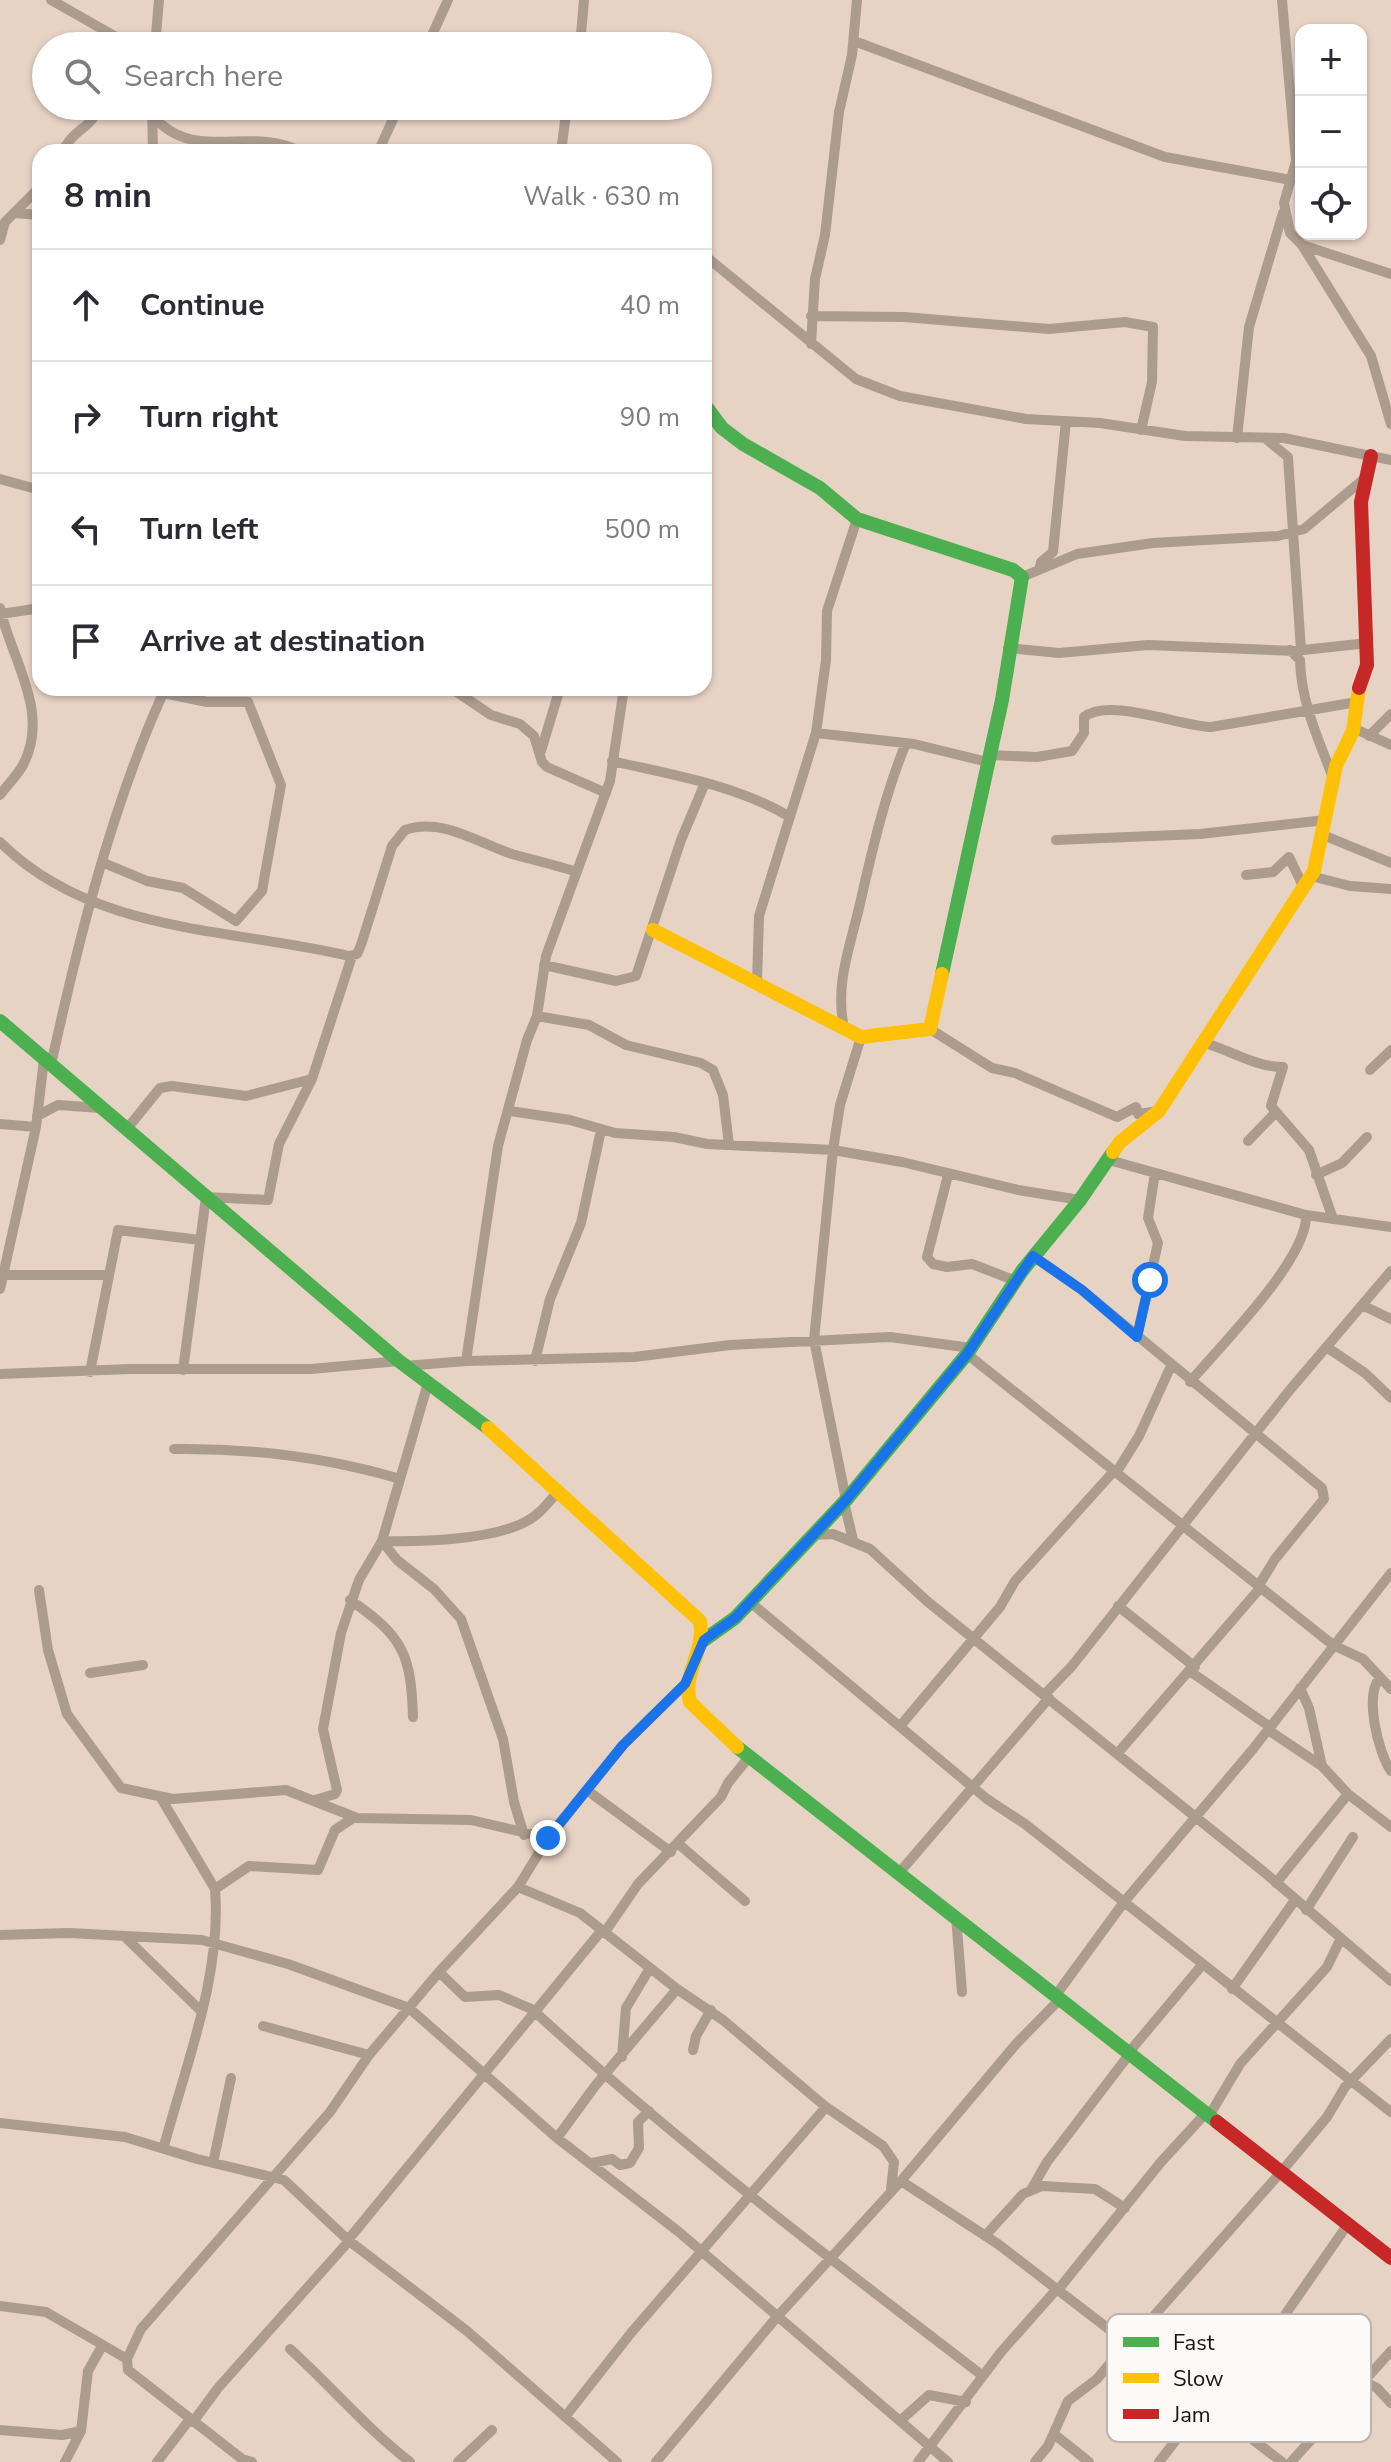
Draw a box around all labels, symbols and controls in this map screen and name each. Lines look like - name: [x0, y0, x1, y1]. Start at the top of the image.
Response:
- map controls: [1295, 24, 1367, 240]
- button: +: [1295, 24, 1367, 96]
- search box: [32, 32, 712, 120]
- icon: search: [60, 54, 104, 98]
- text: Search here: [124, 56, 283, 97]
- button: −: [1295, 96, 1367, 168]
- button: locate: [1295, 168, 1367, 240]
- text: 8 min: [64, 173, 152, 219]
- text: Walk · 630 m: [523, 179, 680, 214]
- icon: ahead: [64, 283, 108, 327]
- text: Continue: [140, 285, 265, 326]
- text: 40 m: [620, 288, 680, 323]
- icon: right: [64, 395, 108, 439]
- text: Turn right: [140, 397, 278, 438]
- text: 90 m: [620, 400, 680, 435]
- icon: left: [64, 507, 108, 551]
- text: Turn left: [140, 509, 258, 550]
- text: 500 m: [604, 512, 680, 547]
- icon: arrive: [64, 619, 108, 663]
- text: Arrive at destination: [140, 621, 425, 662]
- route start: [1132, 1262, 1168, 1298]
- route end: [530, 1820, 566, 1856]
- legend: [1107, 2314, 1371, 2442]
- text: Fast: [1173, 2328, 1215, 2358]
- text: Slow: [1173, 2364, 1224, 2394]
- text: Jam: [1172, 2400, 1211, 2430]

